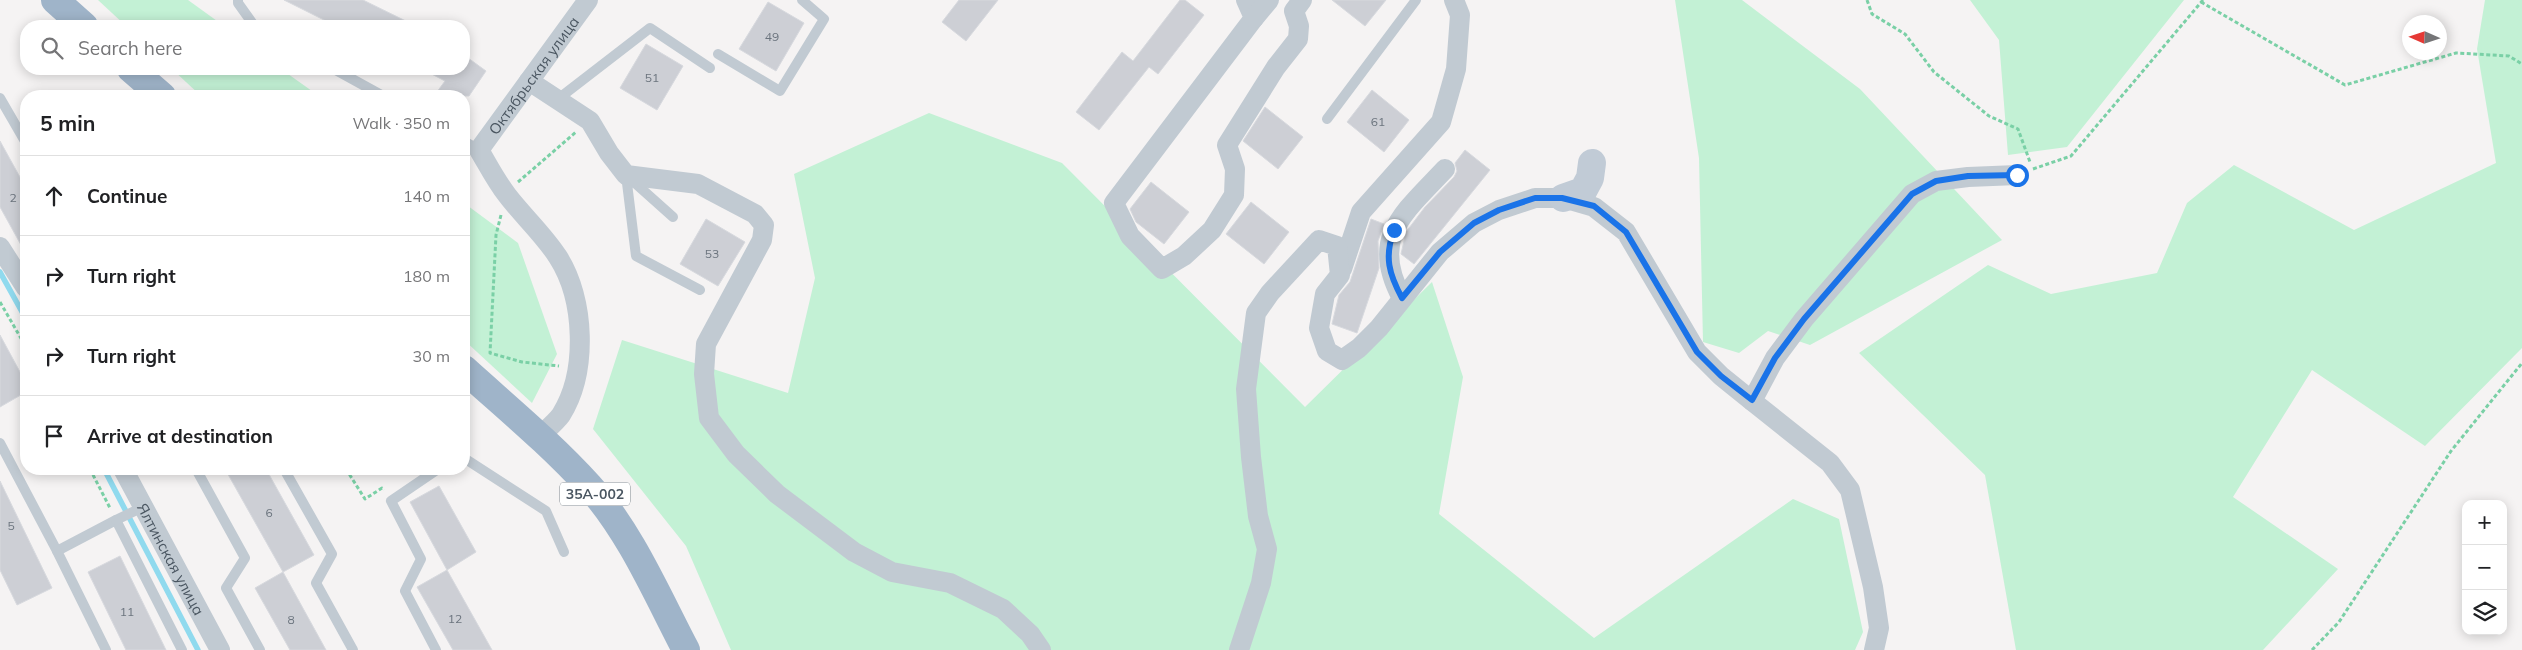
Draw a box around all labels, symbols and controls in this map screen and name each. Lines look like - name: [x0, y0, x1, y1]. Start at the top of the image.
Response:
- street label: Октябрьская улица: [484, 12, 583, 138]
- north arrow: [2402, 15, 2447, 60]
- search box: [20, 20, 470, 75]
- house number: 49: [765, 29, 779, 44]
- icon: search: [38, 34, 66, 62]
- text: Search here: [78, 36, 182, 60]
- house number: 51: [645, 70, 659, 85]
- text: 5 min: [40, 110, 95, 136]
- text: Walk · 350 m: [352, 113, 450, 133]
- house number: 61: [1371, 114, 1385, 129]
- route start: [2006, 164, 2029, 187]
- icon: ahead: [40, 182, 68, 210]
- text: Continue: [87, 184, 167, 208]
- text: 140 m: [403, 186, 450, 206]
- house number: 2: [9, 190, 17, 205]
- route end: [1383, 219, 1406, 242]
- house number: 53: [705, 246, 719, 261]
- icon: right: [40, 262, 68, 290]
- text: Turn right: [87, 264, 176, 288]
- text: 180 m: [403, 266, 450, 286]
- icon: right: [40, 342, 68, 370]
- text: Turn right: [87, 344, 176, 368]
- text: 30 m: [413, 346, 450, 366]
- icon: arrive: [40, 422, 68, 450]
- text: Arrive at destination: [87, 424, 273, 448]
- road number: 35А-002: [560, 482, 630, 506]
- street label: Ялтинская улица: [133, 499, 209, 618]
- map controls: [2462, 500, 2507, 635]
- button: +: [2462, 500, 2507, 545]
- house number: 6: [265, 505, 273, 520]
- house number: 5: [7, 518, 15, 533]
- button: −: [2462, 545, 2507, 590]
- button: layers: [2462, 590, 2507, 635]
- house number: 11: [120, 604, 134, 619]
- house number: 12: [448, 611, 462, 626]
- house number: 8: [287, 612, 295, 627]

